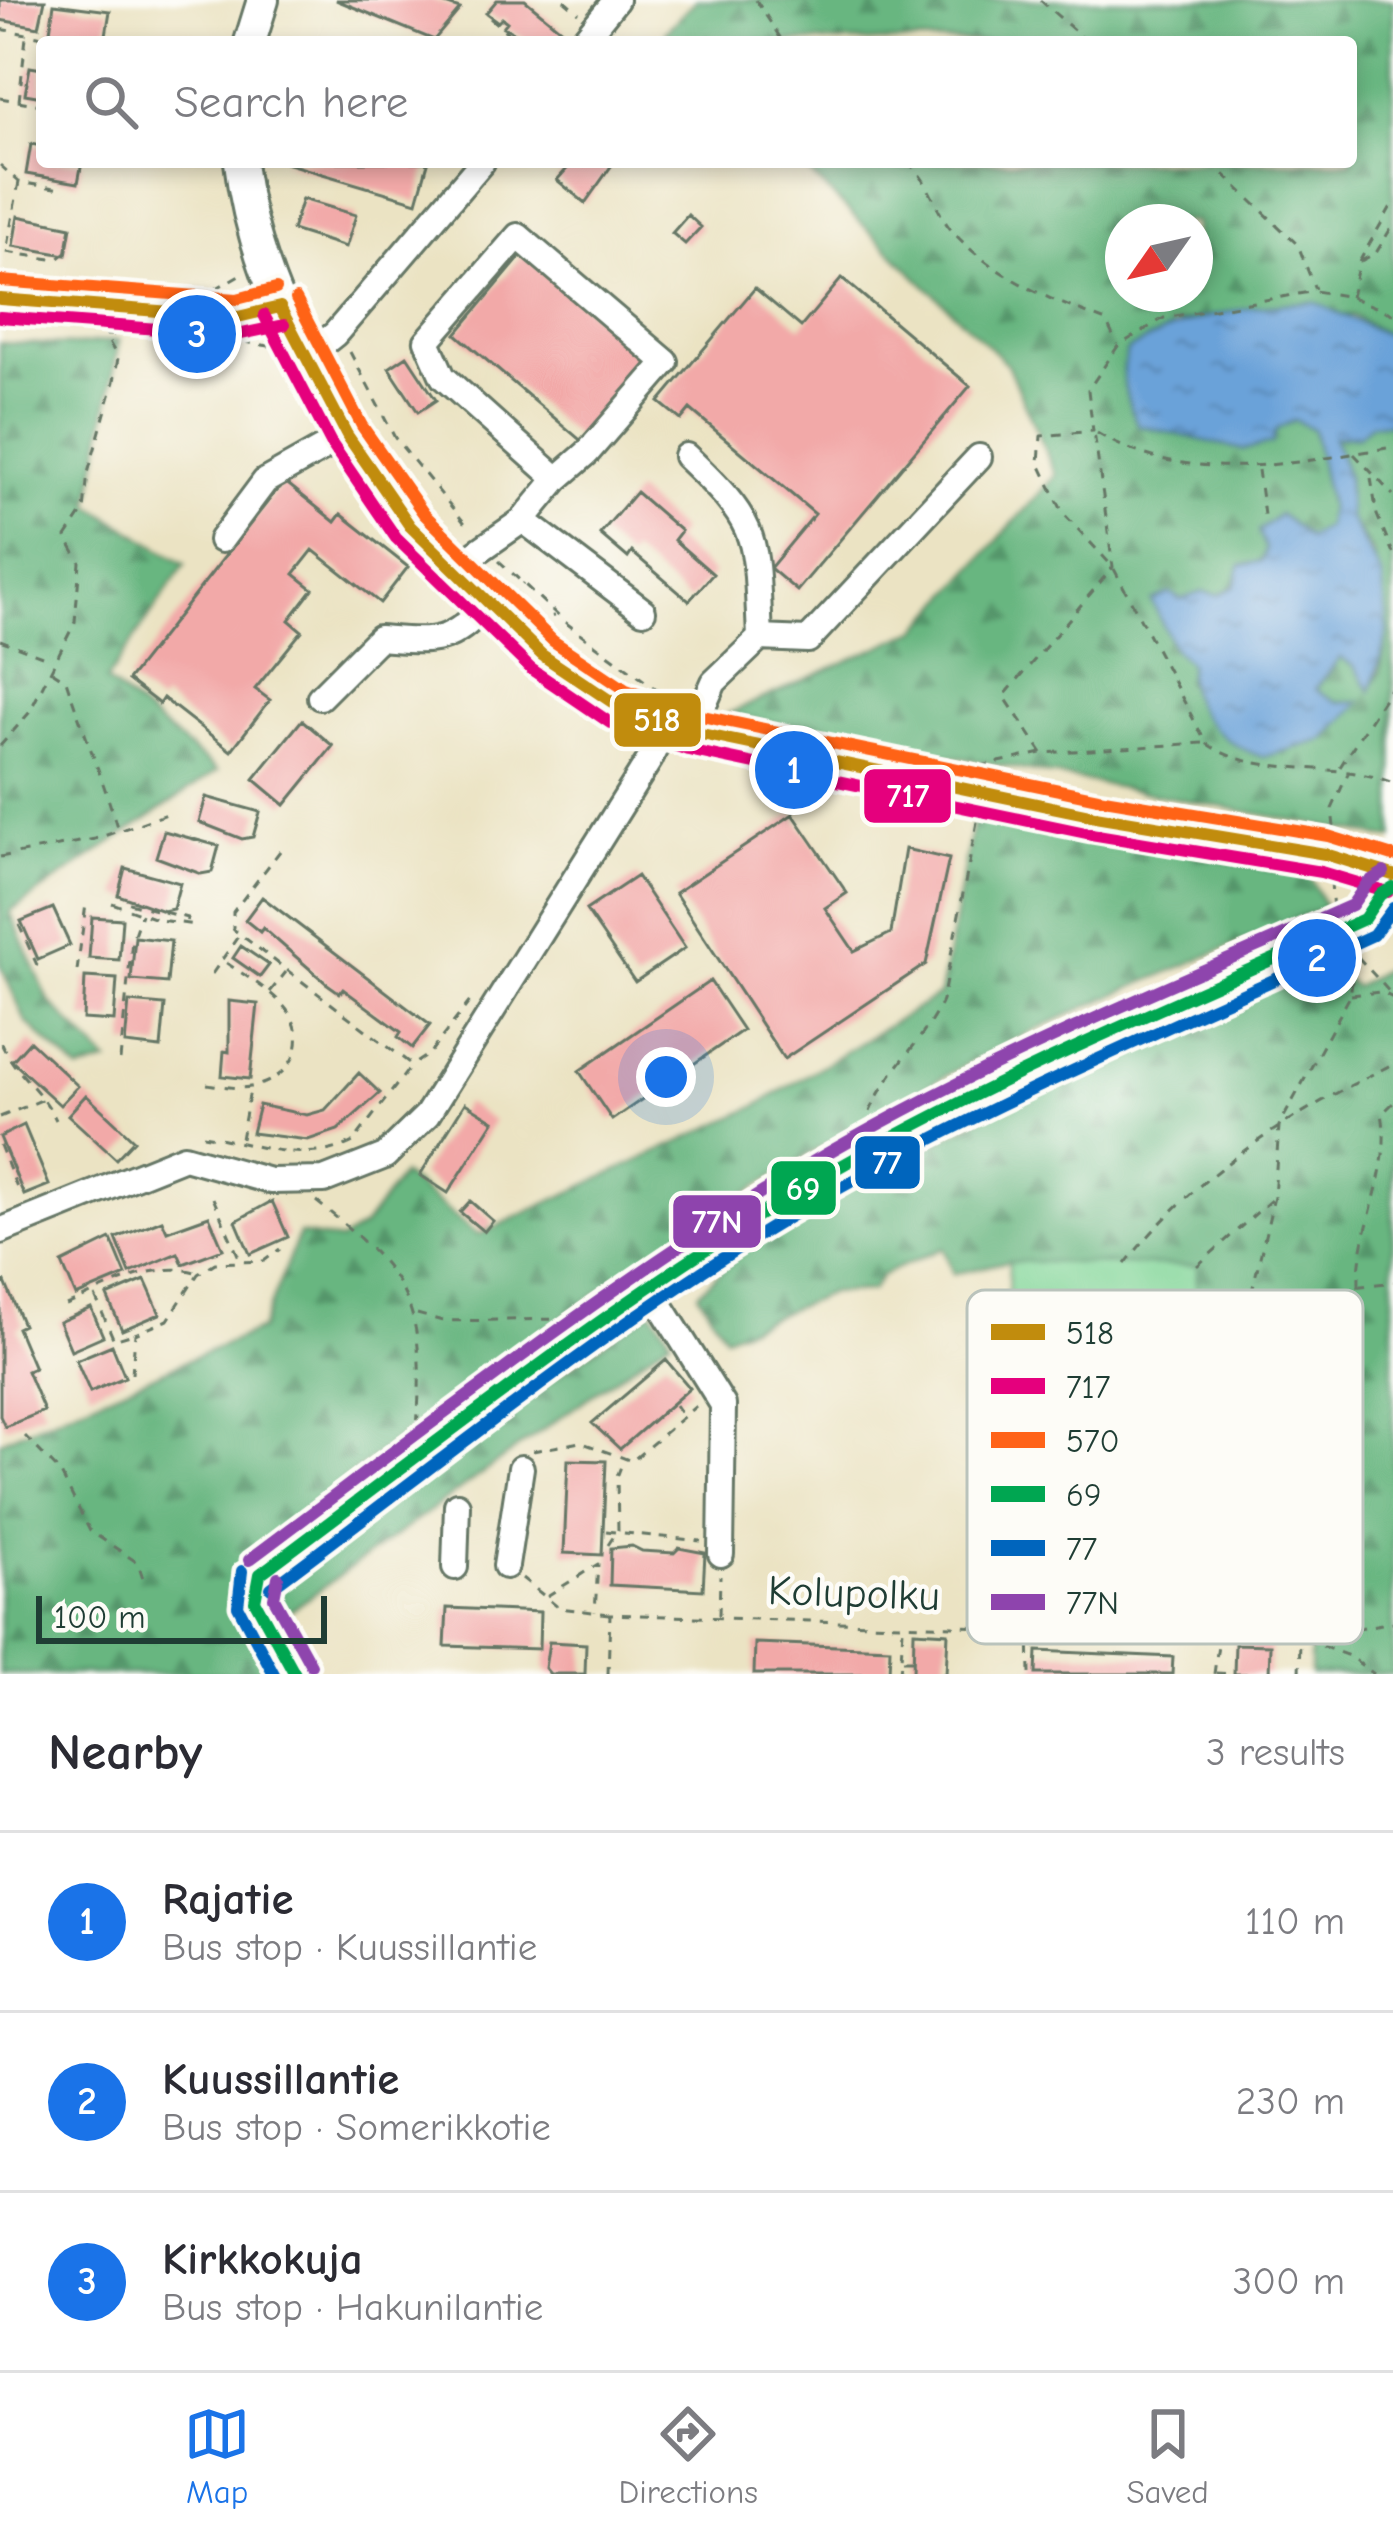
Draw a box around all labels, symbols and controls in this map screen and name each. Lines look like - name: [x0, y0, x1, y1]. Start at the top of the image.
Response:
- search box: [36, 36, 1357, 168]
- icon: search: [78, 69, 144, 135]
- text: Search here: [174, 76, 408, 128]
- north arrow: [1105, 204, 1213, 312]
- pin: 3: [158, 289, 236, 379]
- line badge: 518: [612, 691, 703, 749]
- text: 518: [633, 701, 681, 739]
- pin: 1: [755, 725, 833, 815]
- line badge: 717: [862, 767, 953, 825]
- text: 717: [887, 777, 929, 815]
- pin: 2: [1278, 913, 1356, 1003]
- your location: [636, 1047, 696, 1107]
- line badge: 77: [853, 1134, 922, 1191]
- text: 77: [872, 1144, 902, 1182]
- line badge: 69: [769, 1159, 838, 1217]
- text: 69: [786, 1170, 820, 1208]
- line badge: 77N: [671, 1193, 763, 1250]
- text: 77N: [691, 1203, 743, 1241]
- legend: [967, 1290, 1363, 1644]
- text: 518: [1066, 1314, 1114, 1352]
- text: 717: [1066, 1368, 1111, 1406]
- text: 570: [1066, 1422, 1120, 1460]
- text: 69: [1066, 1476, 1101, 1514]
- text: 77: [1066, 1530, 1098, 1568]
- street label: Kolupolku: [767, 1566, 941, 1621]
- text: 77N: [1066, 1584, 1119, 1622]
- scale bar: [36, 1590, 327, 1643]
- text: 100 m: [54, 1598, 146, 1636]
- text: Nearby: [48, 1723, 202, 1782]
- text: 3 results: [1206, 1730, 1345, 1775]
- text: Rajatie: [162, 1873, 294, 1925]
- text: 1: [79, 1899, 95, 1944]
- text: 110 m: [1245, 1899, 1345, 1944]
- text: Bus stop · Kuussillantie: [162, 1925, 537, 1970]
- text: Kuussillantie: [162, 2053, 399, 2105]
- text: 2: [77, 2079, 97, 2124]
- text: 230 m: [1236, 2079, 1345, 2124]
- text: Bus stop · Somerikkotie: [162, 2105, 551, 2150]
- text: Kirkkokuja: [162, 2233, 363, 2285]
- text: 3: [77, 2259, 97, 2304]
- text: 300 m: [1232, 2259, 1345, 2304]
- text: Bus stop · Hakunilantie: [162, 2285, 543, 2330]
- tab: Map: [184, 2401, 250, 2511]
- tab: Directions: [619, 2401, 758, 2511]
- tab: Saved: [1126, 2401, 1209, 2511]

